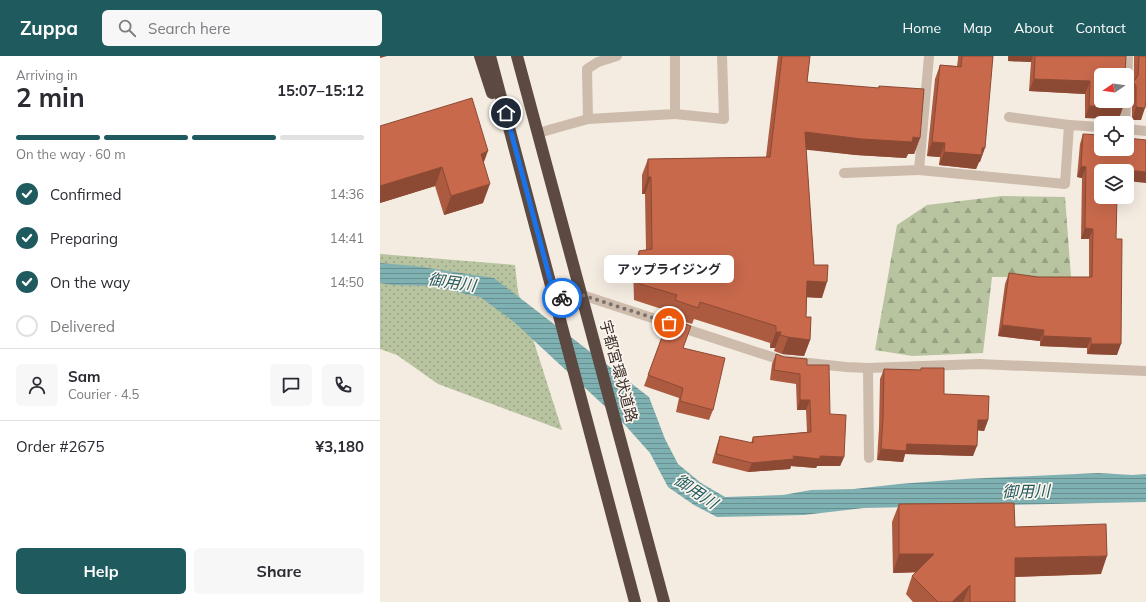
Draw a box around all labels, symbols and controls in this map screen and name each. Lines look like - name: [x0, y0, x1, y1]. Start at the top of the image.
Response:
- search box: [102, 10, 382, 46]
- text: Zuppa: [20, 16, 78, 40]
- icon: search: [116, 17, 138, 39]
- text: Search here: [148, 19, 230, 38]
- text: Home: [902, 19, 941, 37]
- text: Map: [963, 19, 992, 37]
- text: About: [1014, 19, 1054, 37]
- text: Contact: [1076, 19, 1126, 37]
- text: Arriving in: [16, 67, 78, 83]
- north arrow: [1094, 68, 1134, 108]
- map controls: [1094, 68, 1134, 204]
- text: 2 min: [16, 81, 85, 114]
- text: 15:07–15:12: [277, 81, 364, 100]
- pin: [489, 96, 523, 130]
- icon: home: [495, 102, 517, 124]
- button: locate: [1094, 116, 1134, 156]
- text: On the way · 60 m: [16, 146, 126, 162]
- button: layers: [1094, 164, 1134, 204]
- icon: check: [16, 183, 38, 205]
- text: Confirmed: [50, 185, 121, 204]
- text: 14:36: [330, 186, 364, 202]
- icon: check: [16, 227, 38, 249]
- text: Preparing: [50, 229, 118, 248]
- text: 14:41: [330, 230, 364, 246]
- callout: アップライジング: [604, 255, 734, 283]
- text: アップライジング: [617, 261, 721, 277]
- water label: 御用川: [427, 269, 479, 296]
- icon: check: [16, 271, 38, 293]
- text: On the way: [50, 273, 130, 292]
- text: 14:50: [330, 274, 364, 290]
- courier: [542, 278, 582, 318]
- icon: bike: [551, 287, 573, 309]
- pin: [652, 306, 686, 340]
- icon: bag: [658, 312, 680, 334]
- text: Delivered: [50, 317, 115, 336]
- street label: 宇都宮環状道路: [596, 318, 642, 424]
- button: person: [16, 364, 58, 406]
- button: chat: [270, 364, 312, 406]
- button: phone: [322, 364, 364, 406]
- text: Sam: [68, 367, 100, 386]
- text: Courier · 4.5: [68, 386, 139, 402]
- text: Order #2675: [16, 437, 104, 456]
- text: ¥3,180: [315, 437, 364, 456]
- water label: 御用川: [671, 469, 723, 514]
- water label: 御用川: [1002, 481, 1052, 501]
- button: Help: [16, 548, 186, 594]
- button: Share: [194, 548, 364, 594]

